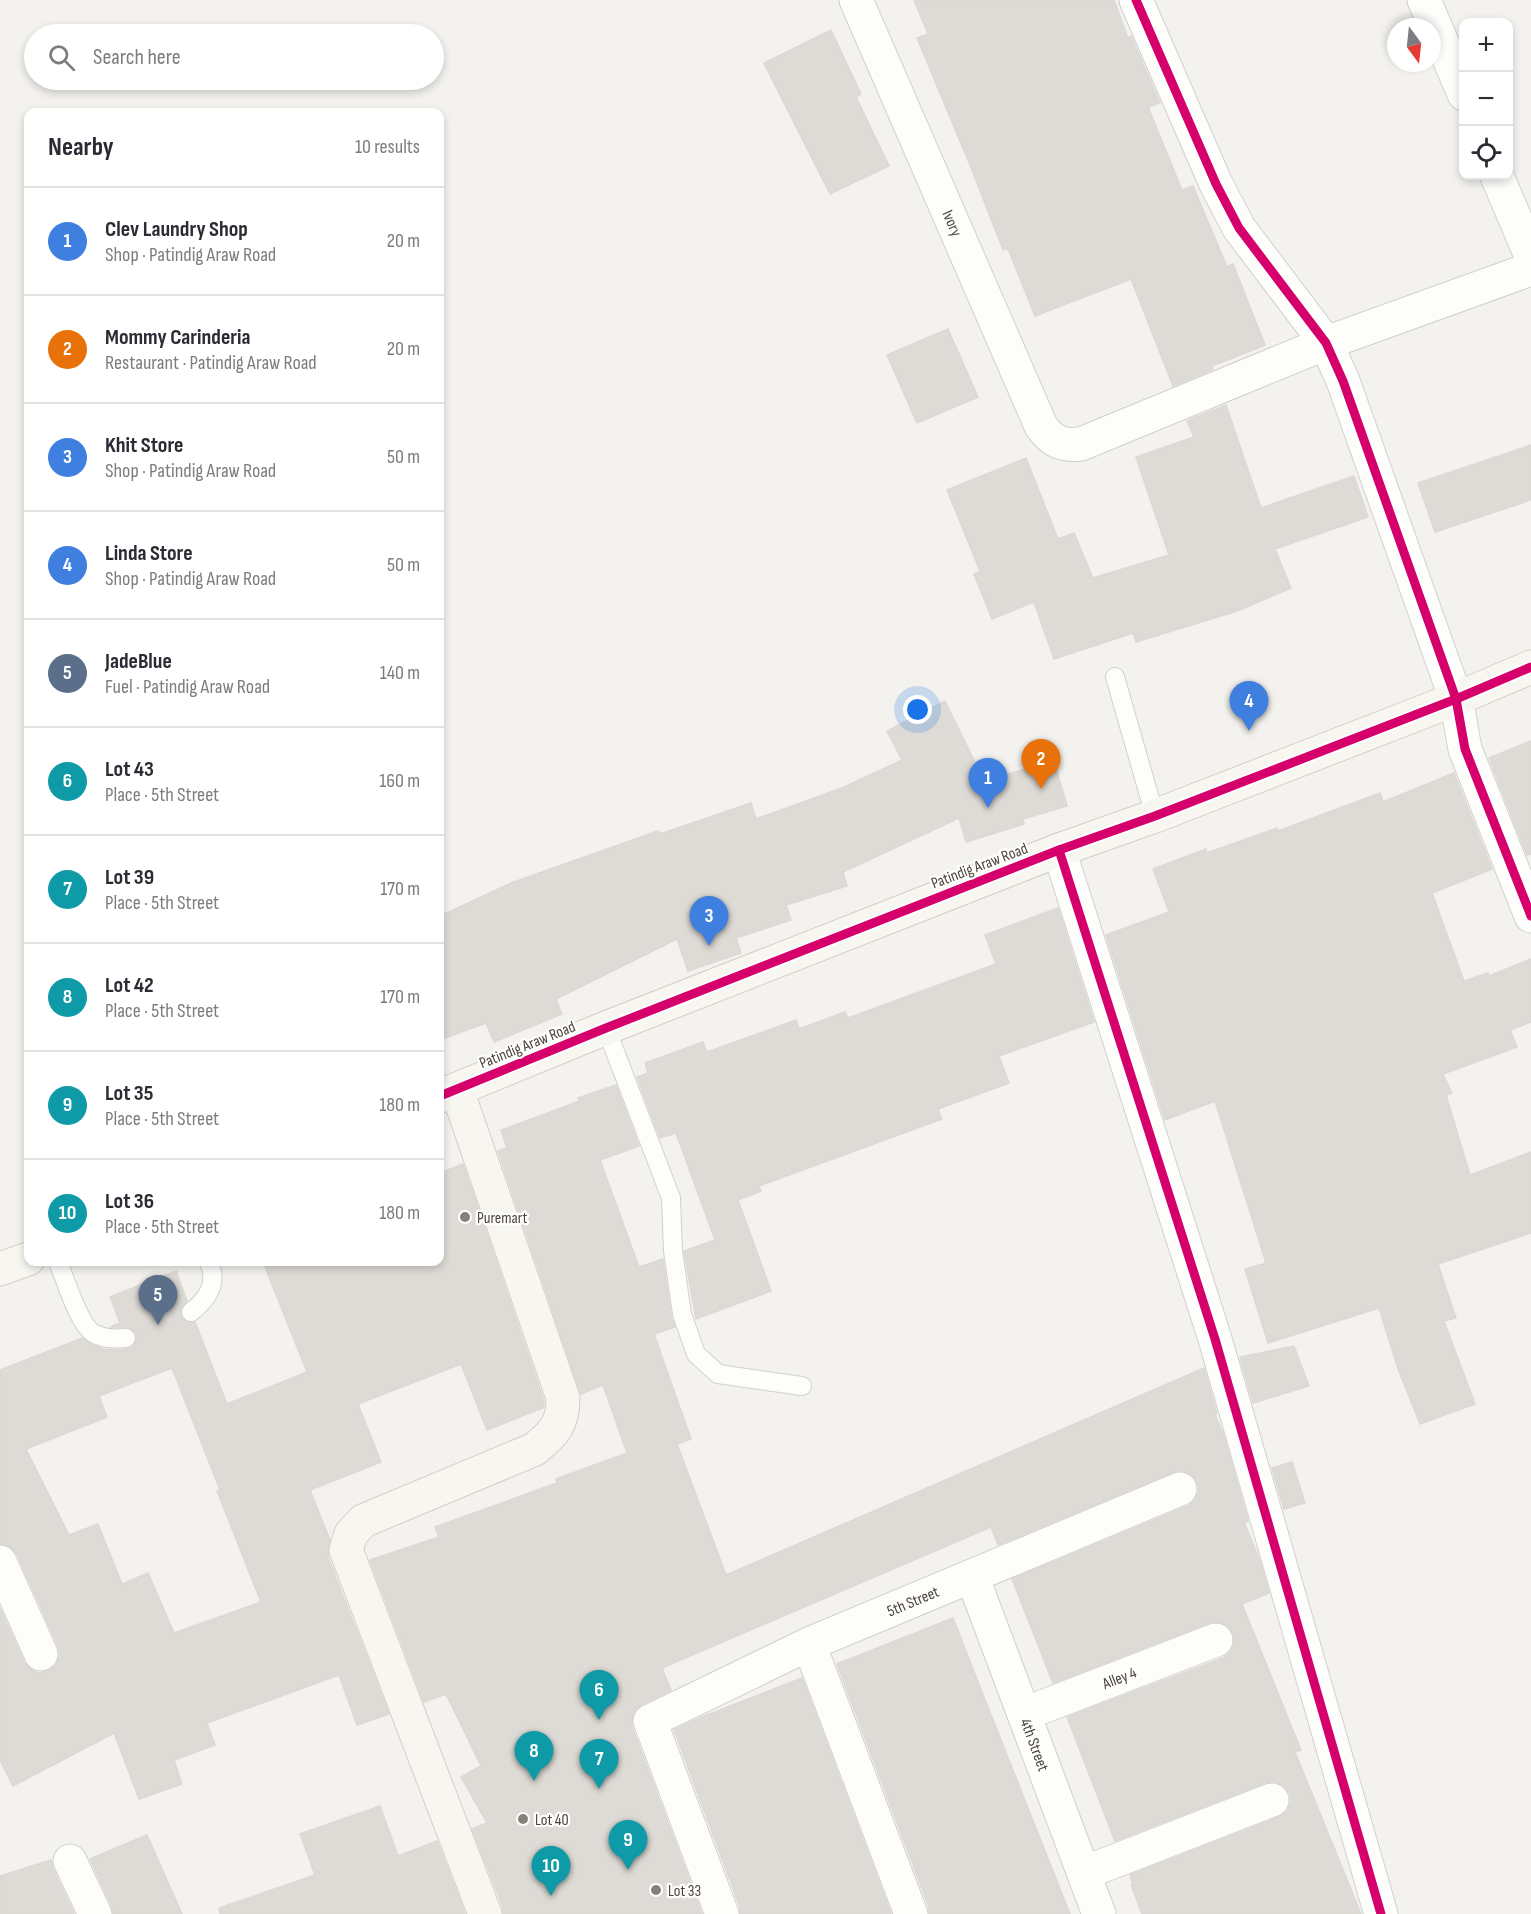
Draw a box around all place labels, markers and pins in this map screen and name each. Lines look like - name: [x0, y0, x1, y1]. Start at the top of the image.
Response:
- pin: 4: [1230, 682, 1268, 731]
- pin: 2: [1022, 740, 1060, 789]
- pin: 1: [968, 758, 1008, 808]
- pin: 3: [690, 896, 728, 946]
- place label: Puremart: [477, 1209, 527, 1228]
- marker: Puremart: [458, 1210, 472, 1224]
- pin: 5: [138, 1276, 178, 1325]
- pin: 6: [580, 1670, 618, 1720]
- pin: 8: [514, 1732, 554, 1781]
- pin: 7: [580, 1740, 618, 1789]
- place label: Lot 40: [535, 1811, 569, 1830]
- marker: Lot 40: [516, 1812, 530, 1826]
- pin: 9: [608, 1820, 648, 1870]
- pin: 10: [532, 1846, 570, 1896]
- place label: Lot 33: [668, 1882, 701, 1901]
- marker: Lot 33: [649, 1883, 663, 1897]

